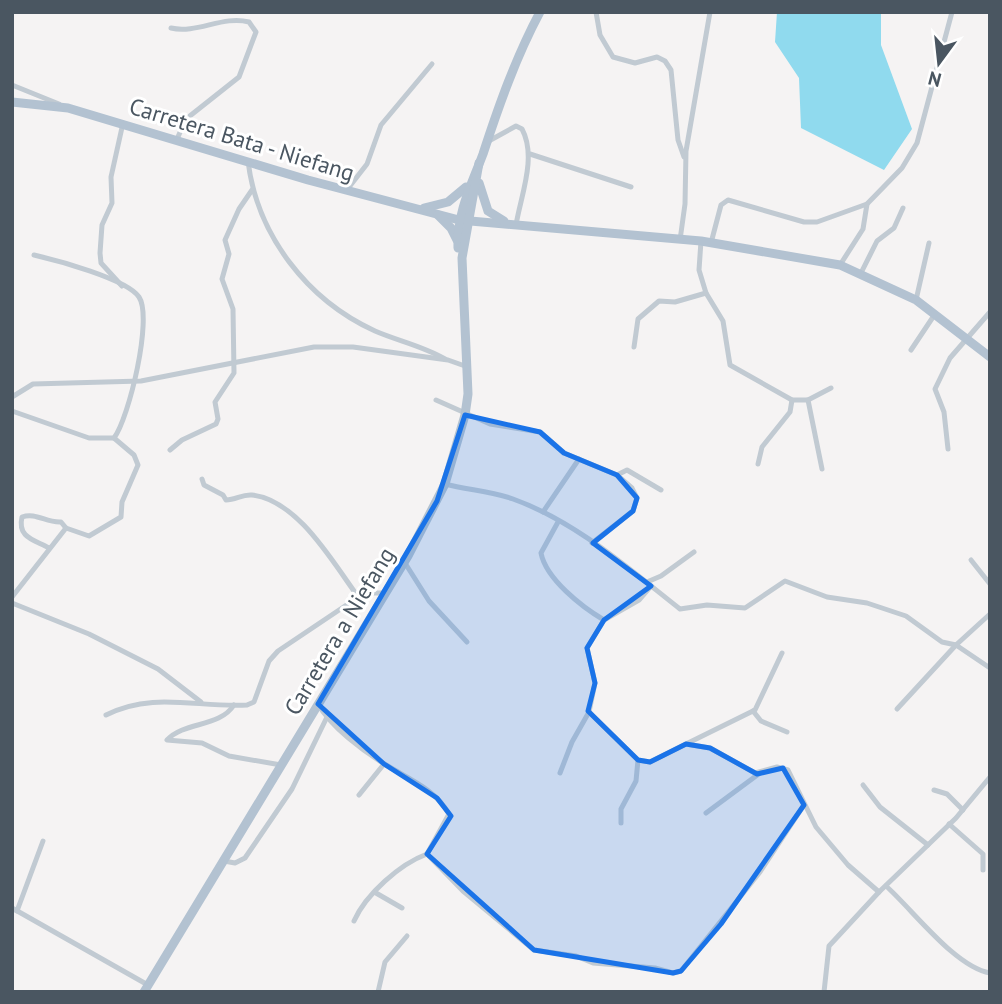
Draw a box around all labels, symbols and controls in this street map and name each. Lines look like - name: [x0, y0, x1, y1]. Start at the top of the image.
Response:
- north arrow: [904, 28, 974, 98]
- text: N: [925, 66, 944, 93]
- street label: Carretera Bata - Niefang: [126, 91, 358, 187]
- street label: Carretera a Niefang: [277, 542, 401, 720]

